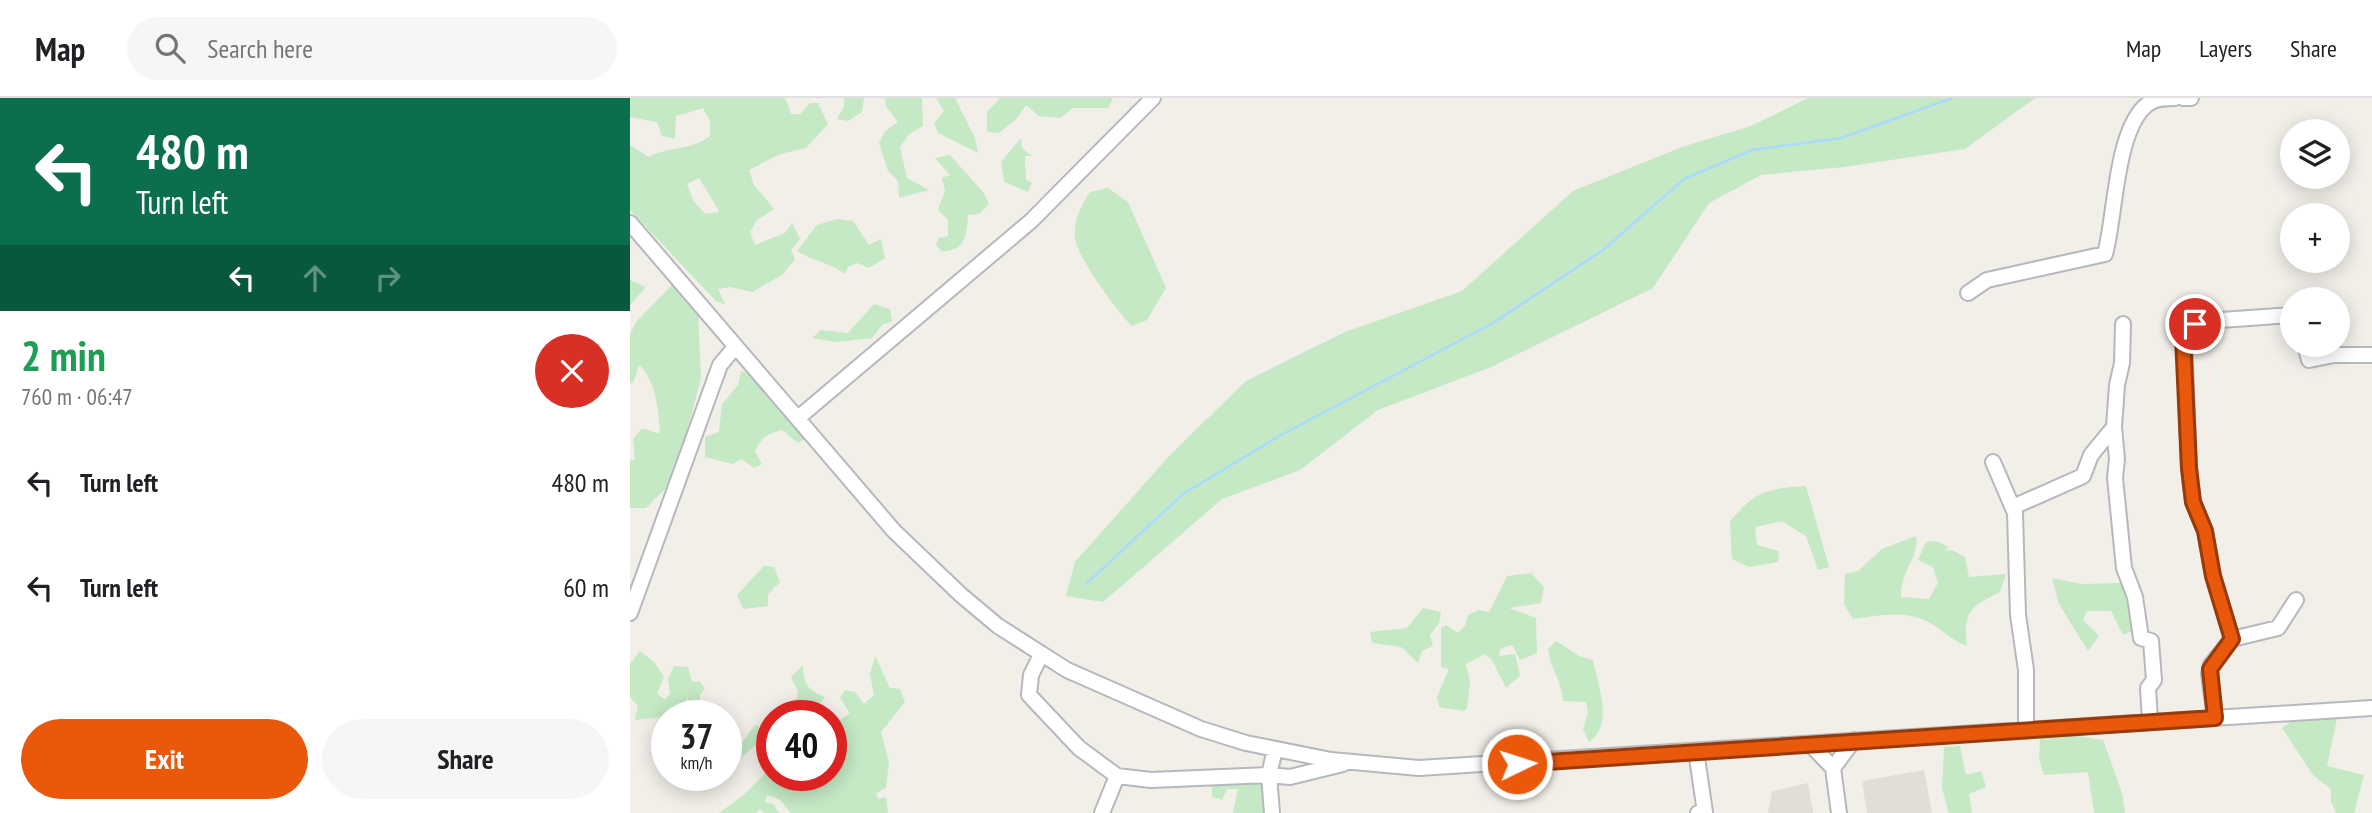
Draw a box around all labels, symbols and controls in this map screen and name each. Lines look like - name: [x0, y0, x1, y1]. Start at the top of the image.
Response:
- search box: [127, 17, 617, 80]
- text: Map: [35, 27, 85, 70]
- icon: search: [151, 29, 189, 67]
- text: Search here: [207, 32, 313, 65]
- text: Map: [2126, 33, 2161, 64]
- text: Layers: [2199, 33, 2252, 64]
- text: Share: [2290, 33, 2337, 64]
- text: 480 m: [136, 119, 249, 183]
- map controls: [2280, 119, 2350, 357]
- button: layers: [2280, 119, 2350, 189]
- icon: left: [21, 126, 112, 217]
- text: Turn left: [136, 181, 228, 223]
- button: +: [2280, 203, 2350, 273]
- icon: left: [223, 259, 261, 297]
- icon: ahead: [296, 259, 334, 297]
- icon: right: [369, 259, 407, 297]
- button: −: [2280, 287, 2350, 357]
- pin: [2165, 294, 2225, 354]
- icon: arrive: [2176, 305, 2214, 343]
- text: 2 min: [21, 328, 106, 383]
- button: close: [535, 334, 609, 408]
- text: 760 m · 06:47: [21, 382, 133, 411]
- icon: left: [21, 464, 59, 502]
- text: Turn left: [80, 466, 158, 499]
- text: 480 m: [551, 466, 609, 499]
- icon: left: [21, 569, 59, 607]
- text: Turn left: [80, 571, 158, 604]
- text: 60 m: [563, 571, 609, 604]
- speed limit sign: 40: [756, 700, 847, 791]
- text: 37: [680, 713, 713, 759]
- button: Exit: [21, 719, 308, 799]
- button: Share: [322, 719, 609, 799]
- position arrow: [1480, 727, 1554, 801]
- text: km/h: [681, 751, 712, 774]

